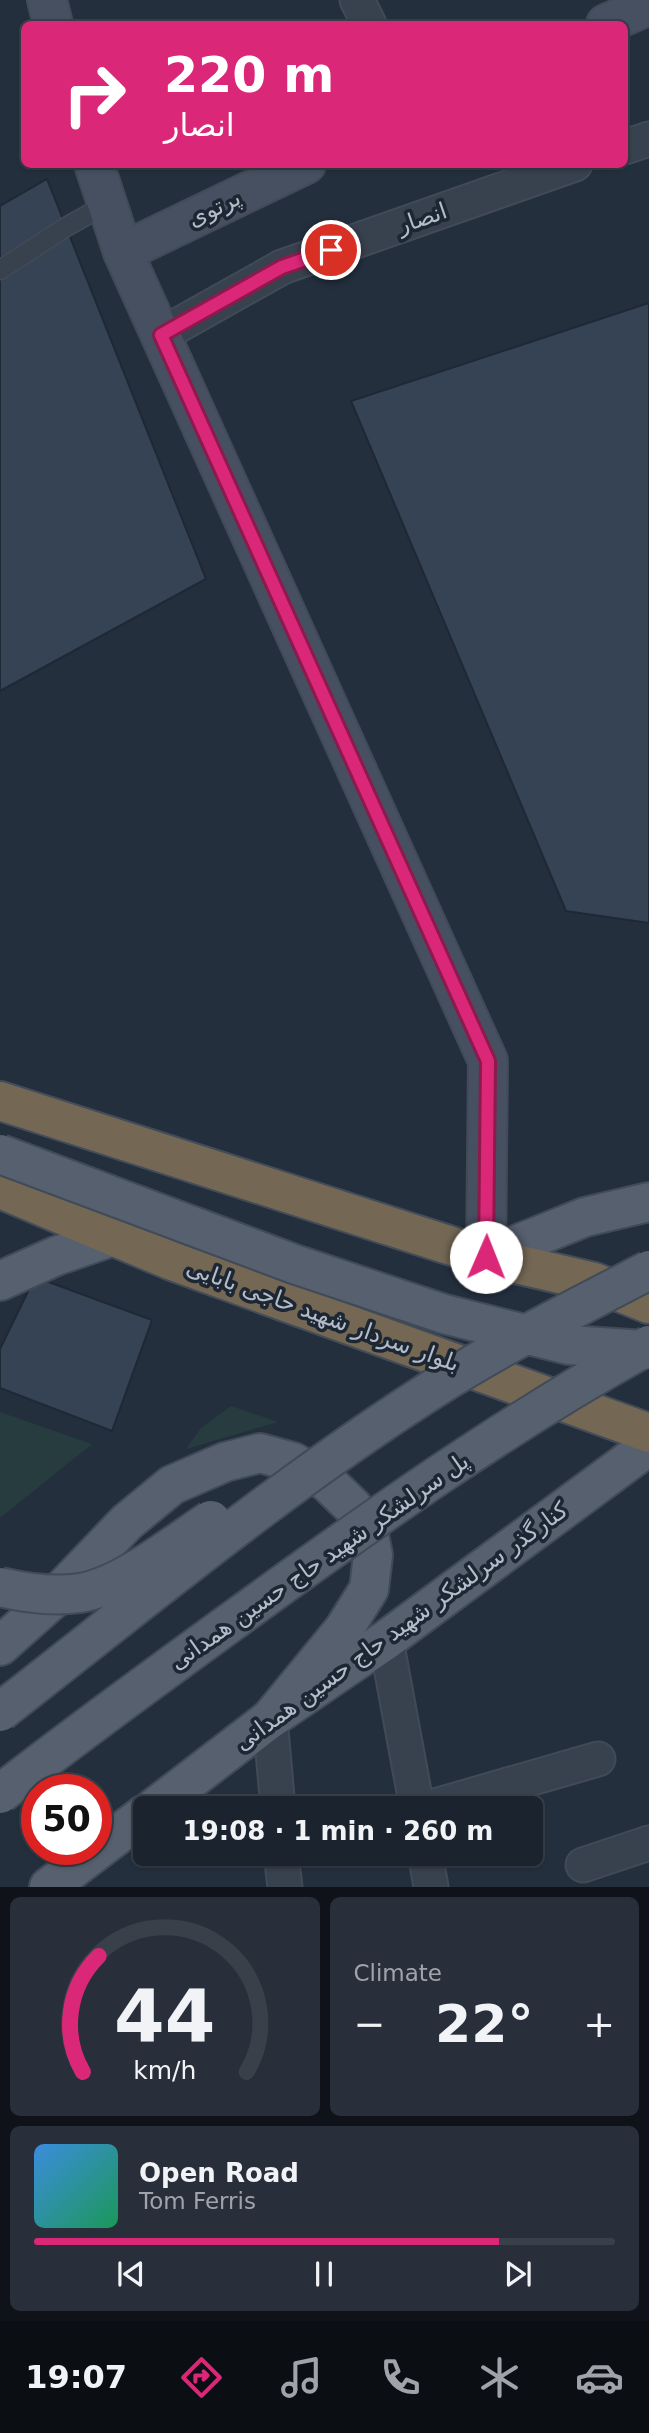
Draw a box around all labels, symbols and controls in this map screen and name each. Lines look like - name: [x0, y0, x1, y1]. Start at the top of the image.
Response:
- text: 220 m: [164, 47, 334, 104]
- icon: right: [49, 49, 140, 140]
- text: انصار: [164, 106, 235, 144]
- street label: پرتوی: [183, 184, 245, 233]
- street label: انصار: [393, 197, 451, 240]
- pin: [301, 220, 361, 280]
- icon: arrive: [312, 231, 350, 269]
- position arrow: [449, 1220, 523, 1294]
- street label: بلوار سردار شهید حاجی بابایی: [183, 1253, 463, 1377]
- street label: پل سرلشکر شهید حاج حسین همدانی: [165, 1447, 474, 1675]
- street label: کنارگذر سرلشکر شهید حاج حسین همدانی: [229, 1496, 573, 1756]
- speed limit sign: 50: [21, 1774, 112, 1865]
- text: 19:08 · 1 min · 260 m: [183, 1816, 493, 1846]
- text: Climate: [354, 1960, 442, 1986]
- text: 44: [114, 1975, 215, 2060]
- text: 22°: [435, 1994, 533, 2054]
- text: −: [354, 2002, 385, 2046]
- text: +: [583, 2002, 615, 2046]
- text: km/h: [133, 2056, 196, 2085]
- text: Open Road: [139, 2158, 299, 2188]
- text: Tom Ferris: [139, 2188, 256, 2214]
- icon: previous: [112, 2255, 150, 2293]
- icon: pause: [305, 2255, 343, 2293]
- icon: next: [499, 2255, 537, 2293]
- icon: directions: [177, 2353, 226, 2402]
- icon: music: [277, 2353, 326, 2402]
- icon: phone: [376, 2353, 425, 2402]
- icon: climate: [475, 2353, 524, 2402]
- icon: car: [575, 2353, 624, 2402]
- text: 19:07: [25, 2358, 127, 2396]

